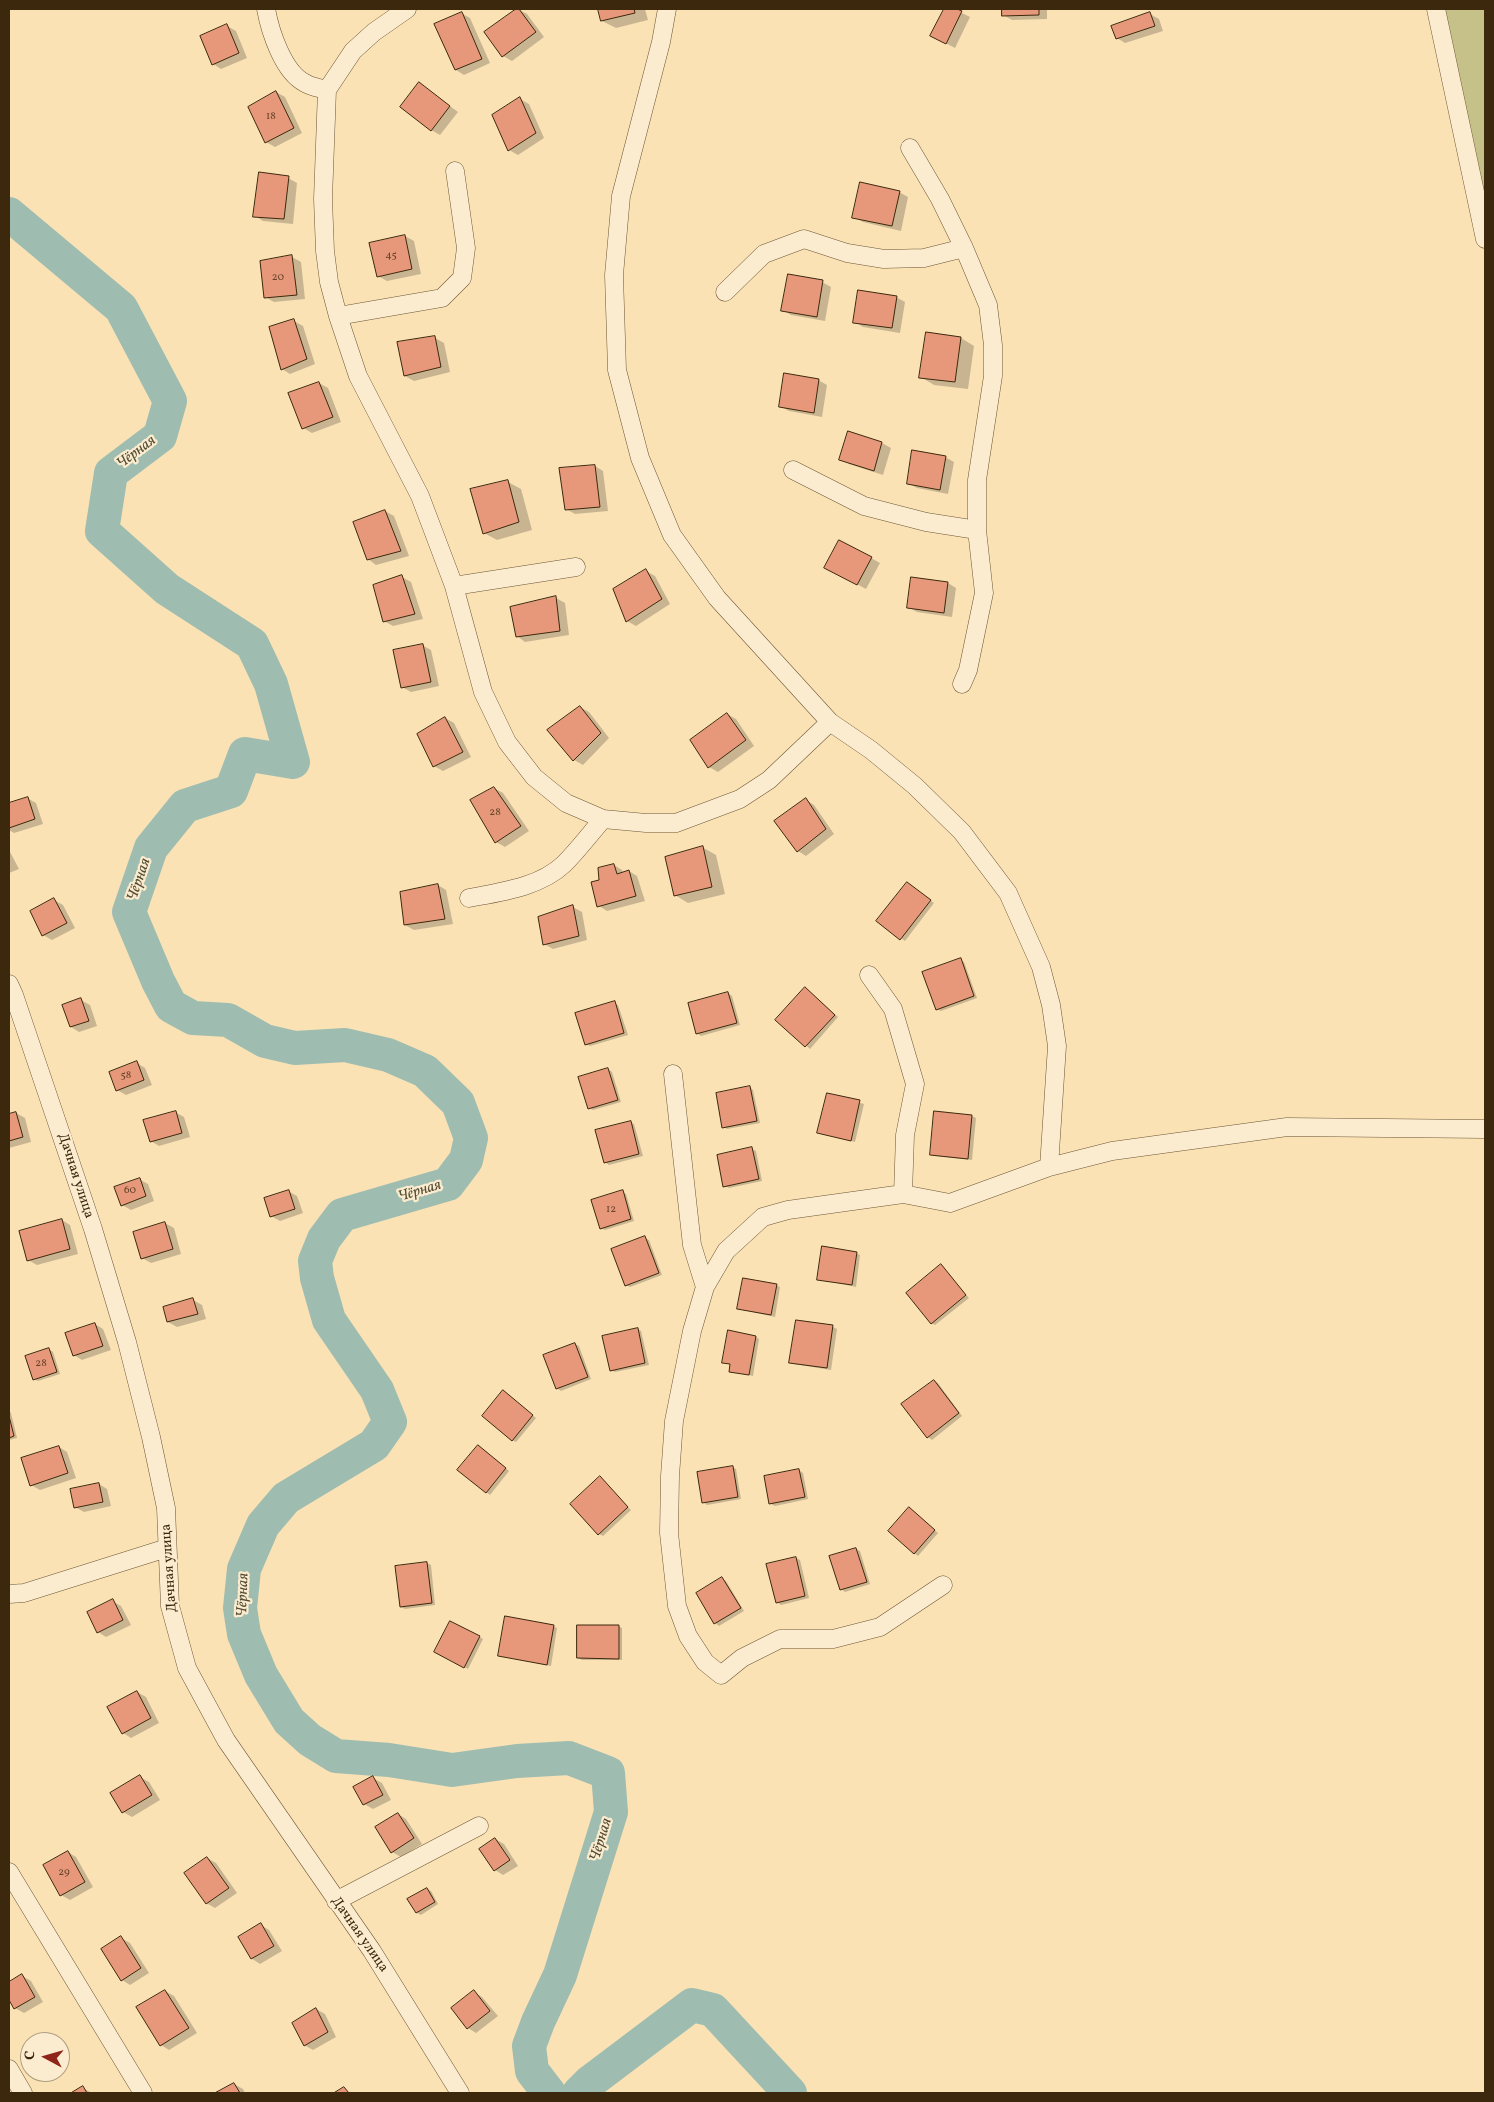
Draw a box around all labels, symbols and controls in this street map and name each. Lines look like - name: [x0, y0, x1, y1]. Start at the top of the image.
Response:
- house number: 18: [266, 110, 276, 124]
- house number: 45: [385, 249, 397, 263]
- house number: 20: [272, 271, 284, 285]
- water label: Чёрная: [114, 433, 160, 473]
- house number: 28: [489, 806, 501, 820]
- water label: Чёрная: [124, 856, 156, 904]
- house number: 58: [121, 1069, 131, 1083]
- street label: Дачная улица: [53, 1131, 97, 1221]
- water label: Чёрная: [396, 1177, 444, 1207]
- house number: 60: [124, 1184, 136, 1198]
- house number: 12: [606, 1203, 616, 1217]
- house number: 28: [35, 1357, 47, 1371]
- street label: Дачная улица: [159, 1523, 181, 1613]
- water label: Чёрная: [234, 1573, 254, 1617]
- water label: Чёрная: [587, 1816, 617, 1864]
- house number: 29: [58, 1866, 70, 1880]
- street label: Дачная улица: [327, 1894, 391, 1976]
- north arrow: [20, 2032, 70, 2082]
- text: С: [21, 2050, 40, 2061]

